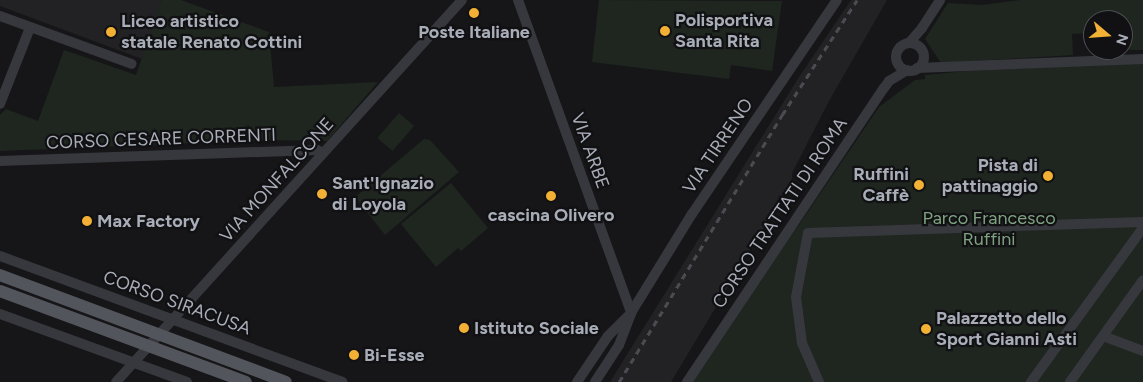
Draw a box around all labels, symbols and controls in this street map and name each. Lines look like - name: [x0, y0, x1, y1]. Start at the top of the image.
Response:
- marker: Poste Italiane: [468, 7, 480, 19]
- place label: Polisportiva Santa Rita: [675, 10, 773, 52]
- north arrow: [1083, 10, 1133, 60]
- place label: Liceo artistico statale Renato Cottini: [121, 11, 302, 54]
- place label: Poste Italiane: [418, 21, 530, 43]
- marker: Polisportiva Santa Rita: [659, 25, 671, 37]
- marker: Liceo artistico statale Renato Cottini: [105, 26, 117, 38]
- text: N: [1112, 32, 1132, 47]
- street label: VIA TIRRENO: [678, 94, 758, 198]
- street label: VIA ARBE: [566, 110, 614, 192]
- street label: VIA MONFALCONE: [215, 113, 339, 247]
- street label: CORSO TRATTATI DI ROMA: [708, 114, 852, 312]
- street label: CORSO CESARE CORRENTI: [46, 124, 276, 154]
- place label: Pista di pattinaggio: [942, 155, 1038, 198]
- place label: Ruffini Caffè: [853, 164, 909, 206]
- marker: Pista di pattinaggio: [1042, 170, 1054, 182]
- place label: Sant'Ignazio di Loyola: [332, 173, 434, 215]
- marker: Ruffini Caffè: [913, 179, 925, 191]
- marker: Sant'Ignazio di Loyola: [316, 188, 328, 200]
- marker: cascina Olivero: [545, 190, 557, 202]
- place label: cascina Olivero: [488, 204, 614, 226]
- park label: Parco Francesco Ruffini: [922, 208, 1056, 250]
- place label: Max Factory: [97, 210, 200, 232]
- marker: Max Factory: [81, 215, 93, 227]
- street label: CORSO SIRACUSA: [100, 266, 254, 340]
- place label: Palazzetto dello Sport Gianni Asti: [936, 308, 1077, 350]
- place label: Istituto Sociale: [474, 317, 599, 339]
- marker: Istituto Sociale: [458, 322, 470, 334]
- marker: Palazzetto dello Sport Gianni Asti: [920, 323, 932, 335]
- place label: Bi-Esse: [364, 344, 424, 366]
- marker: Bi-Esse: [348, 349, 360, 361]

